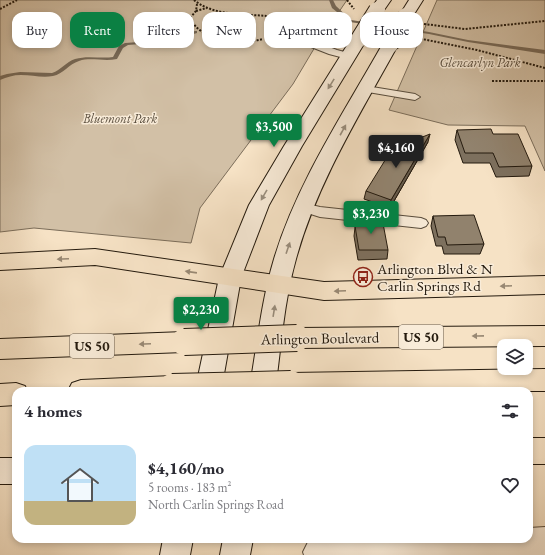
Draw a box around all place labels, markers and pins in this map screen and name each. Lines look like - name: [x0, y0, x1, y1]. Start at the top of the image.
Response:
- pin: $3,500: [241, 114, 307, 148]
- pin: $4,160: [363, 135, 429, 169]
- pin: $3,230: [338, 201, 404, 235]
- place label: Arlington Blvd & N Carlin Springs Rd: [376, 259, 493, 295]
- bus stop icon: Arlington Blvd & N Carlin Springs Rd: [352, 266, 374, 288]
- pin: $2,230: [168, 297, 234, 331]

